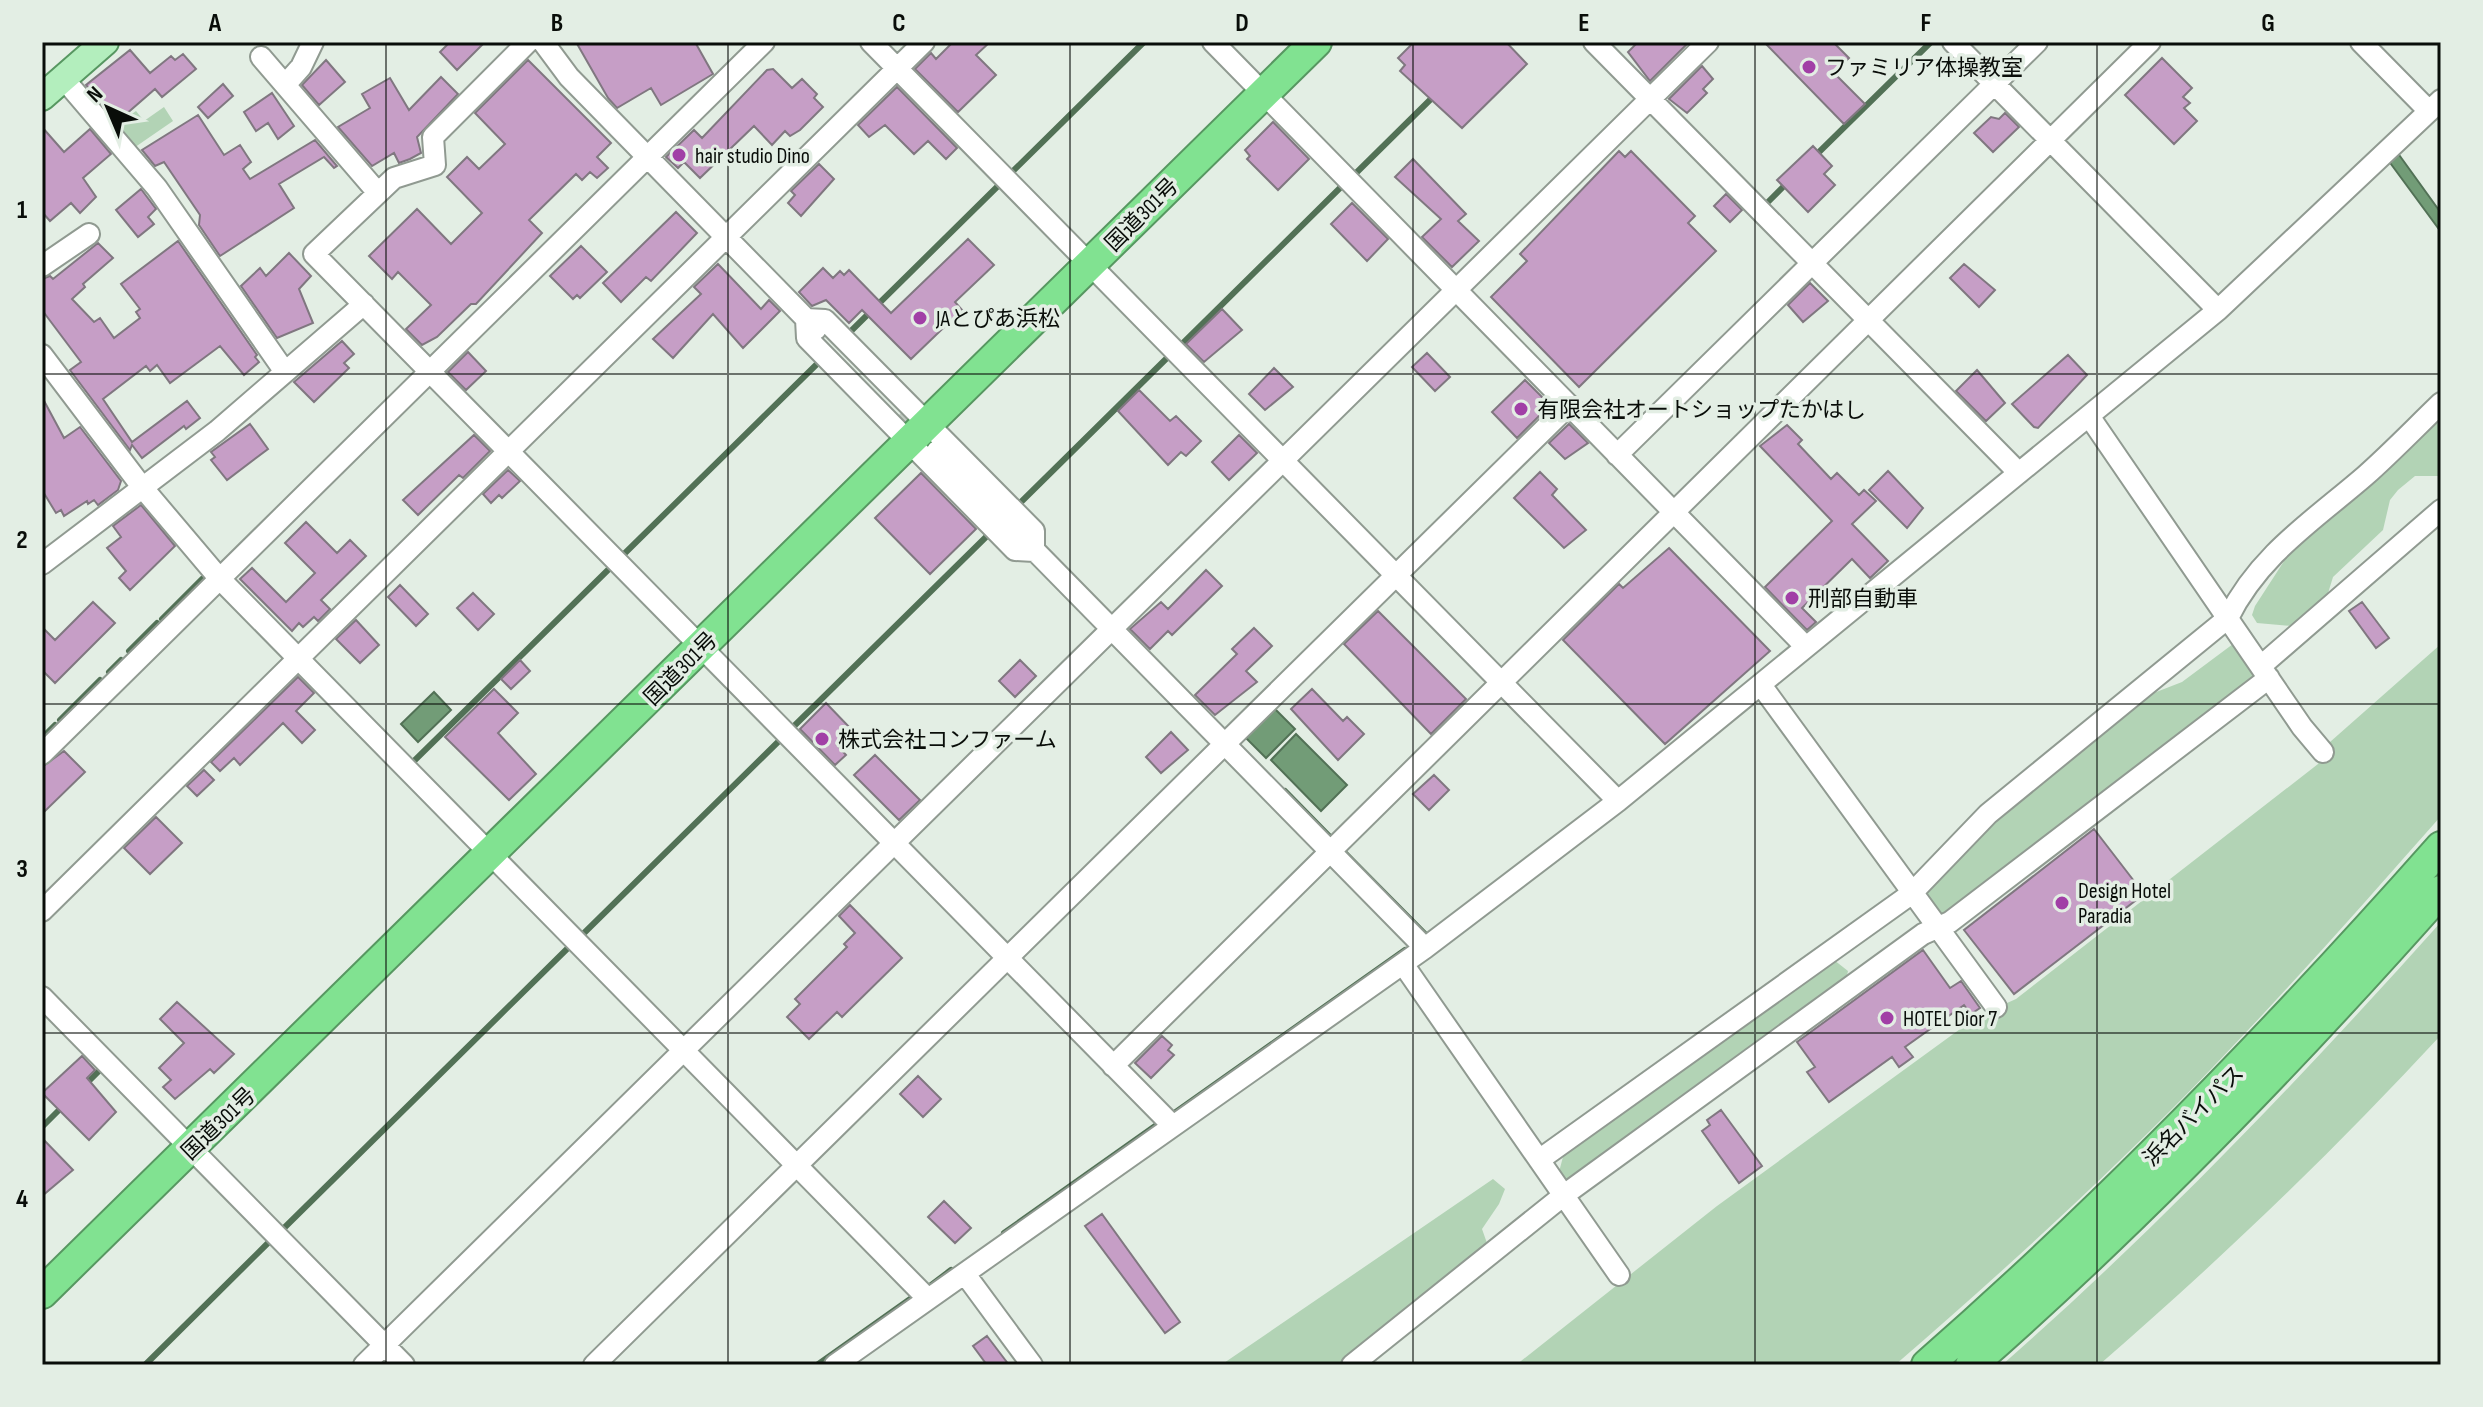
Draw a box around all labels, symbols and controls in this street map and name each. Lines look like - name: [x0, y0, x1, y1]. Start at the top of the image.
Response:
- text: A: [208, 8, 222, 39]
- text: B: [551, 8, 563, 39]
- text: C: [892, 8, 906, 39]
- text: D: [1235, 8, 1249, 39]
- text: E: [1578, 8, 1590, 39]
- text: F: [1921, 8, 1932, 39]
- text: G: [2261, 8, 2275, 39]
- place label: ファミリア体操教室: [1825, 55, 2023, 82]
- marker: ファミリア体操教室: [1800, 58, 1818, 76]
- north arrow: [68, 68, 148, 148]
- text: N: [82, 81, 109, 108]
- place label: hair studio Dino: [695, 143, 810, 170]
- marker: hair studio Dino: [670, 146, 688, 164]
- street label: 国道301号: [1100, 173, 1184, 257]
- text: 1: [17, 195, 27, 226]
- place label: JAとぴあ浜松: [935, 306, 1060, 333]
- marker: JAとぴあ浜松: [911, 309, 929, 327]
- place label: 有限会社オートショップたかはし: [1537, 397, 1866, 424]
- marker: 有限会社オートショップたかはし: [1512, 400, 1530, 418]
- text: 2: [16, 525, 28, 556]
- place label: 刑部自動車: [1808, 586, 1918, 613]
- marker: 刑部自動車: [1783, 589, 1801, 607]
- street label: 国道301号: [639, 627, 723, 711]
- place label: 株式会社コンファーム: [838, 727, 1057, 754]
- marker: 株式会社コンファーム: [813, 730, 831, 748]
- text: 3: [16, 854, 28, 885]
- place label: Design Hotel Paradia: [2078, 878, 2171, 930]
- marker: Design Hotel Paradia: [2053, 894, 2071, 912]
- place label: HOTEL Dior 7: [1903, 1006, 1997, 1033]
- marker: HOTEL Dior 7: [1878, 1009, 1896, 1027]
- street label: 浜名バイパス: [2138, 1060, 2250, 1172]
- street label: 国道301号: [176, 1082, 262, 1166]
- text: 4: [16, 1184, 28, 1215]

